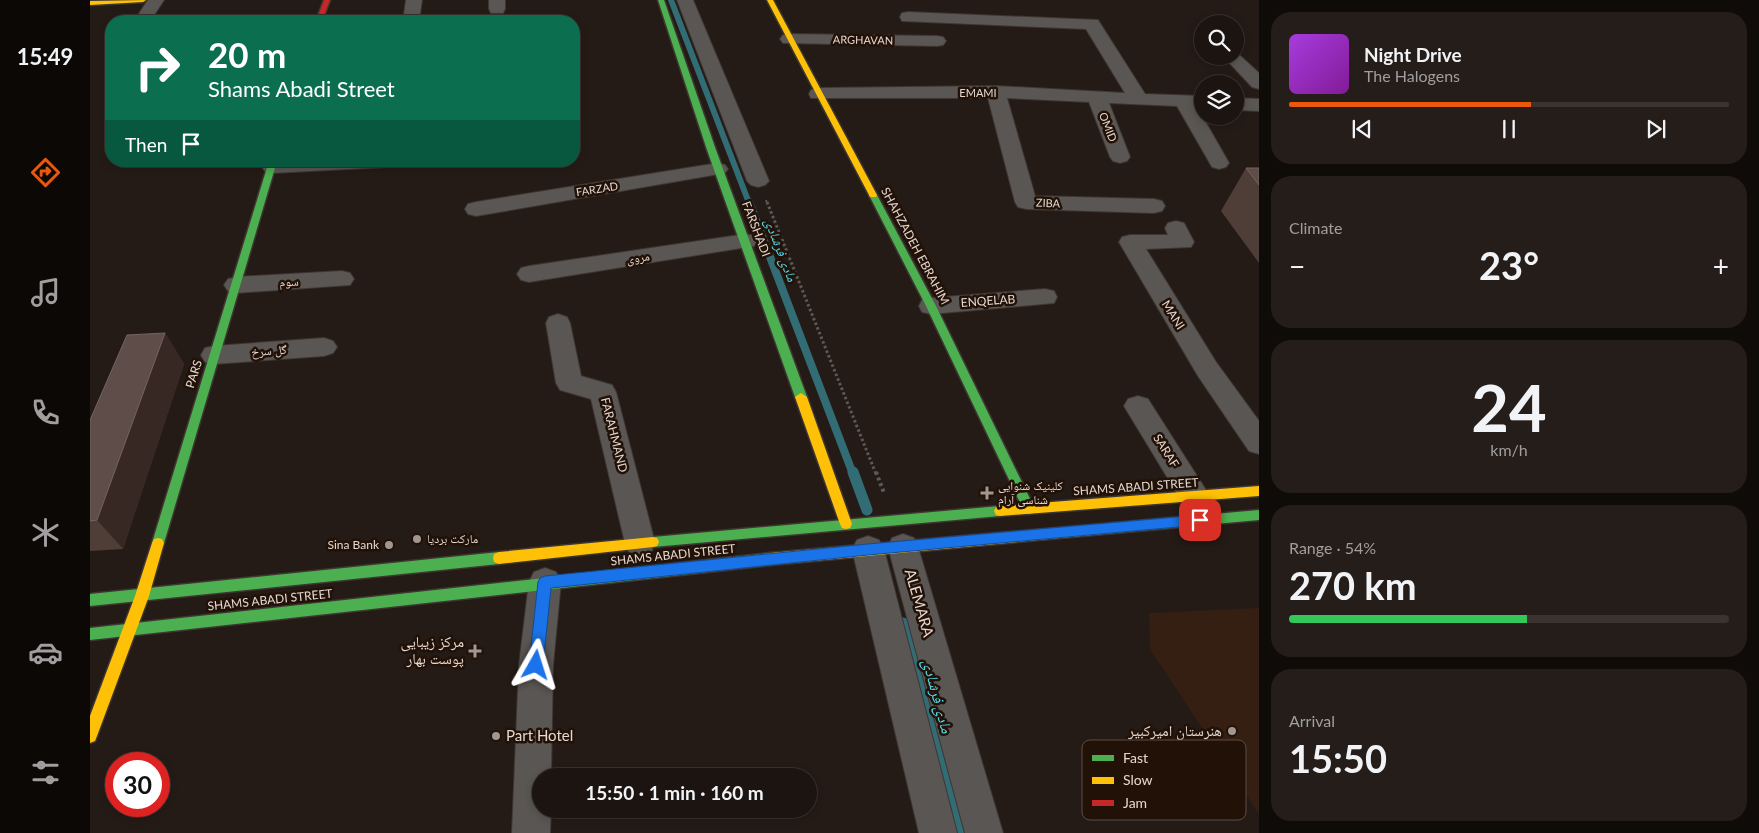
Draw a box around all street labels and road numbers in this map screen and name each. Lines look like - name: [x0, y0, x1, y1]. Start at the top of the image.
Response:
- street label: ARGHAVAN: [833, 32, 893, 47]
- street label: EMAMI: [959, 86, 997, 99]
- street label: OMID: [1097, 110, 1120, 143]
- street label: FARZAD: [575, 179, 619, 198]
- street label: SHAHZADEH EBRAHIM: [878, 185, 953, 307]
- street label: ZIBA: [1036, 196, 1061, 209]
- street label: FARSHADI: [739, 199, 774, 259]
- street label: مروی: [625, 248, 651, 267]
- street label: سوم: [279, 273, 299, 290]
- street label: ENQELAB: [960, 291, 1016, 310]
- street label: MANI: [1159, 297, 1188, 332]
- street label: گل سرخ: [251, 342, 287, 359]
- street label: PARS: [182, 358, 205, 390]
- street label: FARAHMAND: [598, 396, 631, 474]
- street label: SARAF: [1150, 431, 1183, 471]
- street label: SHAMS ABADI STREET: [1073, 475, 1199, 498]
- street label: SHAMS ABADI STREET: [610, 540, 736, 569]
- street label: ALEMARA: [902, 567, 939, 640]
- street label: SHAMS ABADI STREET: [207, 585, 333, 614]

